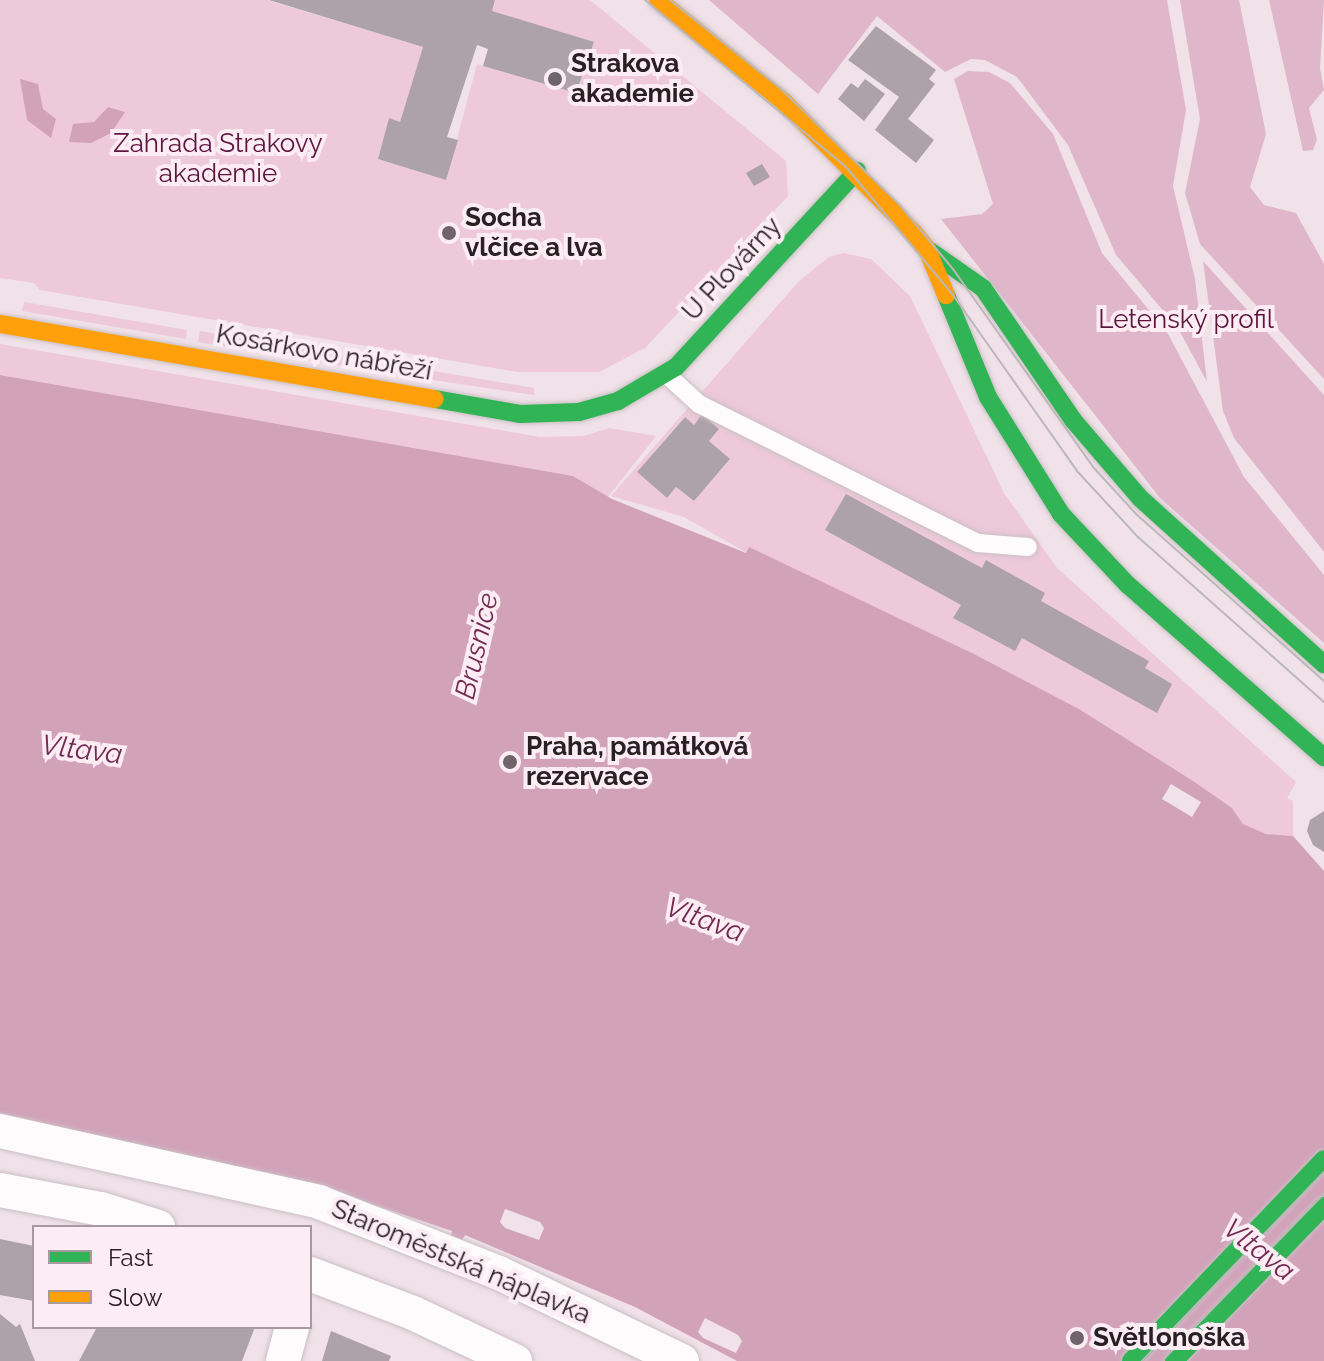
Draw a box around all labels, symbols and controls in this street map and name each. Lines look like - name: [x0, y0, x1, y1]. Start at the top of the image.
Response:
- place label: Strakova akademie: [571, 48, 694, 110]
- marker: Strakova akademie: [546, 70, 564, 88]
- park label: Zahrada Strakovy akademie: [113, 128, 323, 190]
- place label: Socha vlčice a lva: [465, 202, 603, 264]
- street label: U Plovárny: [676, 211, 788, 327]
- marker: Socha vlčice a lva: [440, 224, 458, 242]
- park label: Letenský profil: [1098, 304, 1274, 336]
- street label: Kosárkovo nábřeží: [214, 319, 434, 387]
- water label: Brusnice: [448, 590, 506, 702]
- water label: Vltava: [40, 728, 124, 772]
- place label: Praha, památková rezervace: [526, 731, 748, 792]
- marker: Praha, památková rezervace: [501, 753, 519, 771]
- water label: Vltava: [661, 890, 749, 950]
- street label: Staroměstská náplavka: [327, 1193, 595, 1331]
- water label: Vltava: [1217, 1212, 1301, 1288]
- legend: [32, 1225, 312, 1329]
- text: Fast: [108, 1243, 153, 1272]
- text: Slow: [108, 1283, 162, 1312]
- place label: Světlonoška: [1093, 1322, 1245, 1354]
- marker: Světlonoška: [1068, 1329, 1086, 1347]

